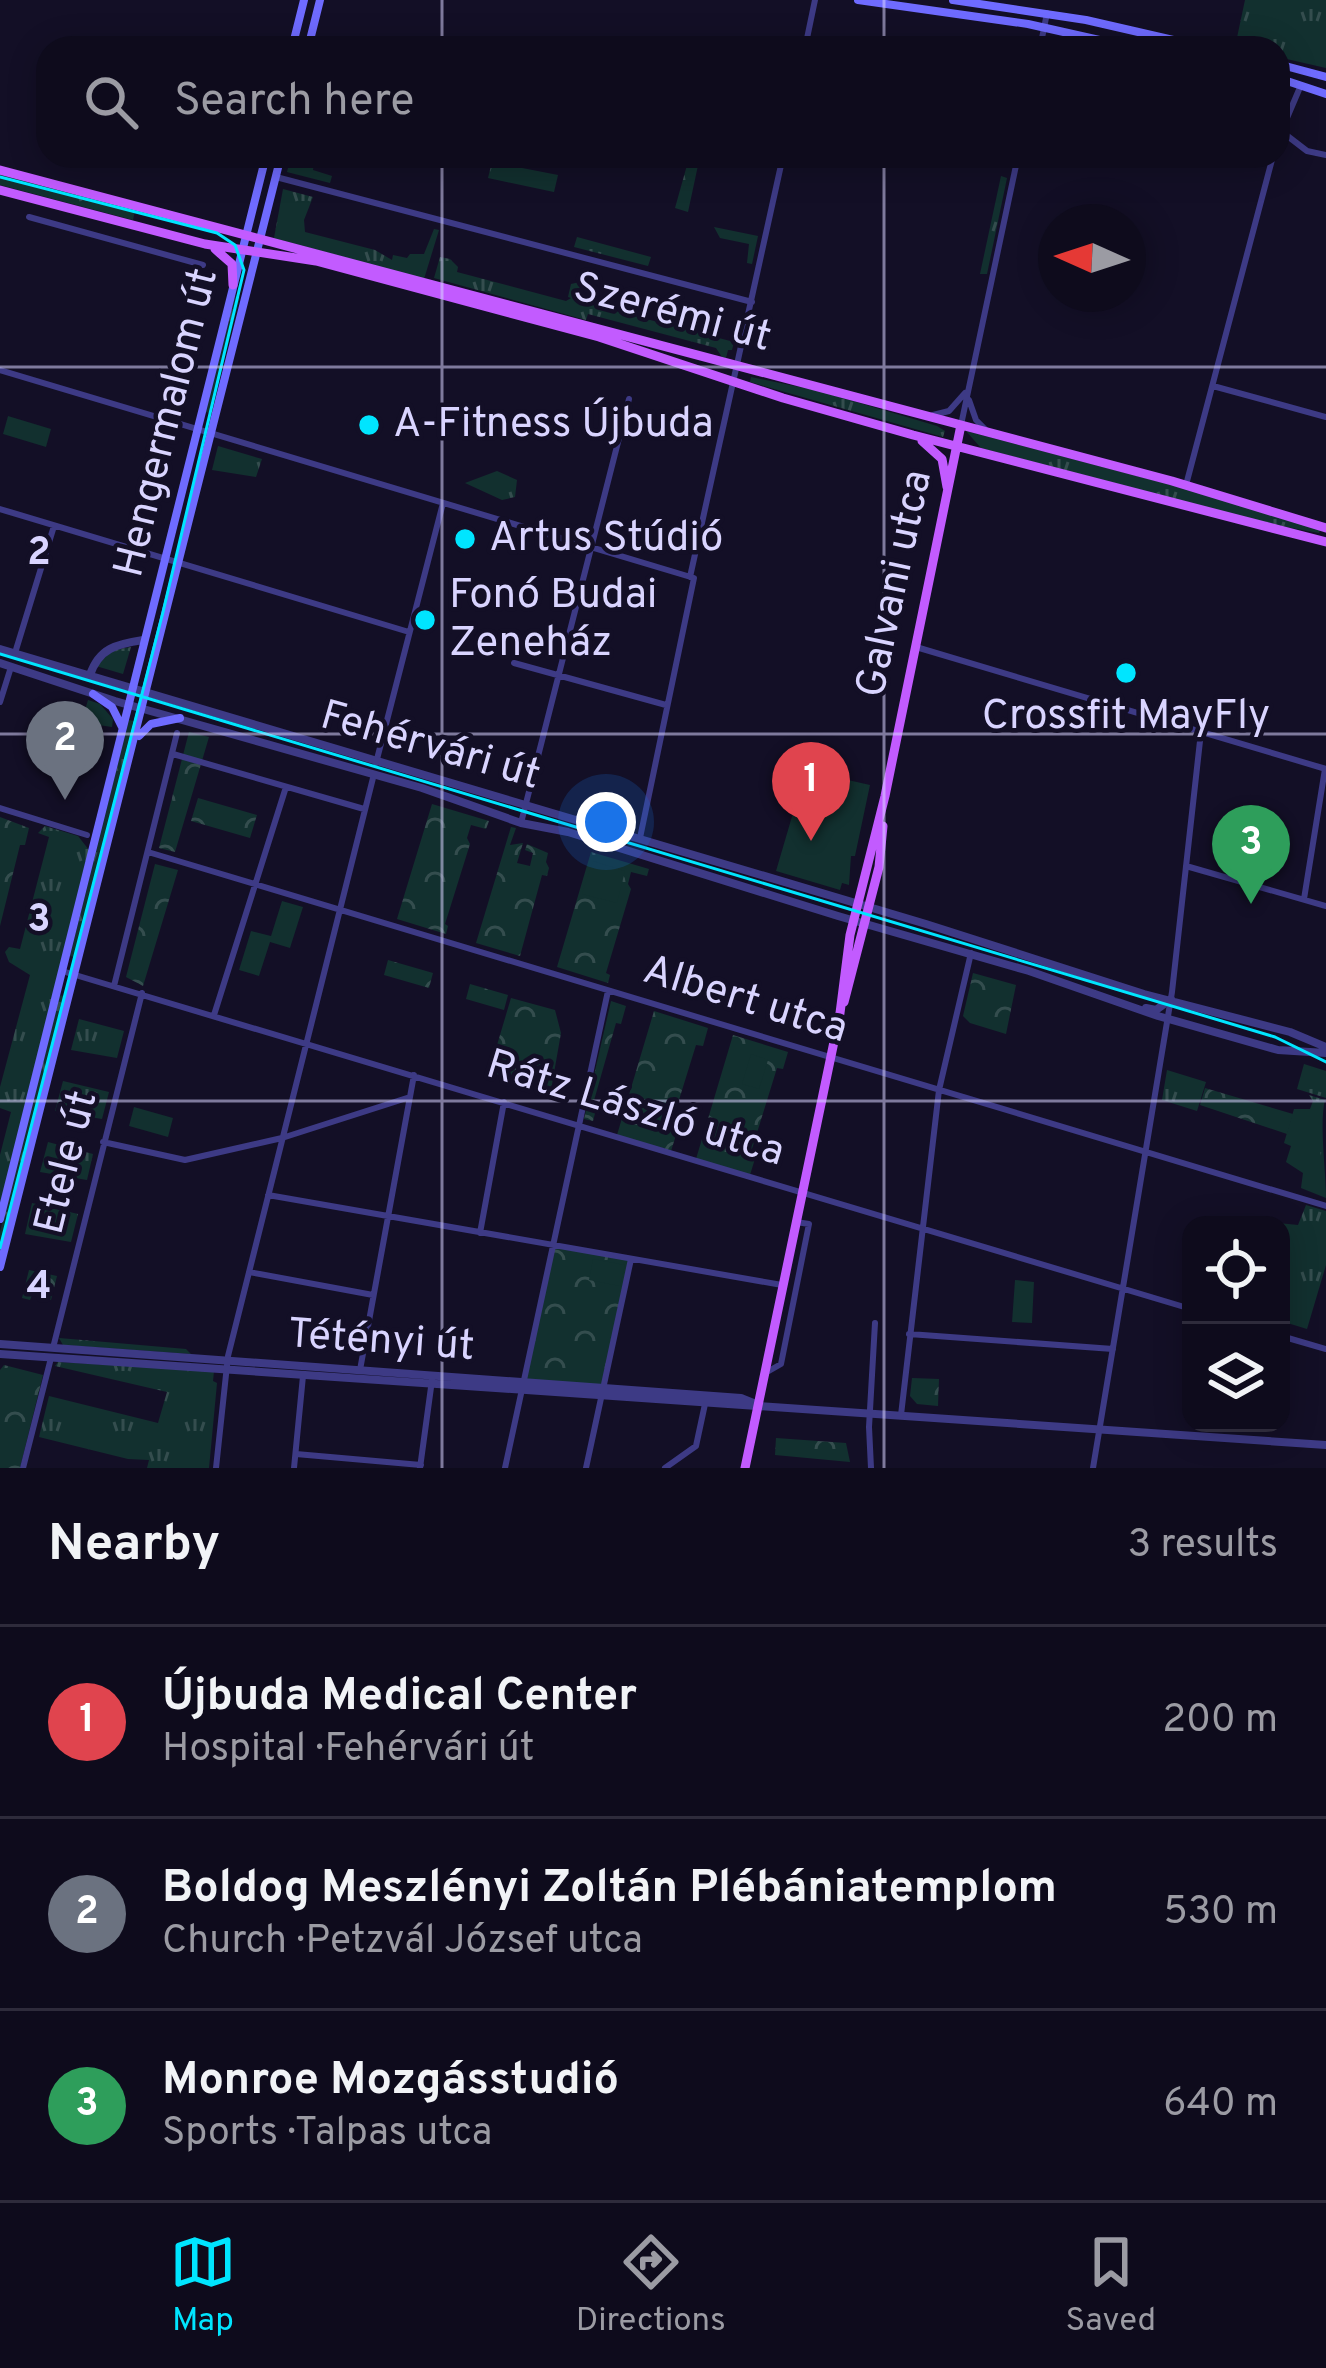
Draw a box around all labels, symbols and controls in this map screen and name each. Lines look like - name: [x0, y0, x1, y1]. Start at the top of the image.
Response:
- search box: [36, 36, 1290, 168]
- icon: search: [78, 69, 144, 135]
- text: Search here: [174, 74, 414, 131]
- north arrow: [1038, 204, 1146, 312]
- street label: Szerémi út: [567, 262, 777, 366]
- street label: Hengermalom út: [104, 263, 232, 583]
- place label: A-Fitness Újbuda: [393, 397, 714, 452]
- marker: A-Fitness Újbuda: [356, 412, 382, 438]
- street label: Galvani utca: [846, 465, 946, 703]
- place label: Artus Stúdió: [489, 513, 723, 566]
- marker: Artus Stúdió: [452, 526, 478, 552]
- text: 2: [27, 530, 51, 579]
- place label: Fonó Budai Zeneház: [449, 570, 657, 671]
- marker: Fonó Budai Zeneház: [412, 607, 438, 633]
- marker: Crossfit MayFly: [1113, 660, 1139, 686]
- street label: Fehérvári út: [314, 690, 546, 804]
- place label: Crossfit MayFly: [982, 691, 1270, 744]
- pin: 2: [26, 701, 104, 800]
- pin: 1: [772, 742, 850, 841]
- your location: [576, 792, 636, 852]
- pin: 3: [1212, 805, 1290, 904]
- text: 3: [27, 897, 51, 946]
- street label: Albert utca: [636, 945, 854, 1057]
- street label: Rátz László utca: [480, 1040, 790, 1180]
- street label: Etele út: [25, 1086, 111, 1240]
- map controls: [1182, 1216, 1290, 1432]
- button: locate: [1182, 1216, 1290, 1324]
- text: 4: [26, 1264, 52, 1313]
- street label: Tétényi út: [286, 1309, 476, 1375]
- button: layers: [1182, 1324, 1290, 1432]
- text: Nearby: [48, 1514, 220, 1579]
- text: 3 results: [1128, 1522, 1278, 1571]
- text: Újbuda Medical Center: [162, 1669, 637, 1726]
- text: 1: [79, 1697, 95, 1746]
- text: 200 m: [1162, 1697, 1278, 1746]
- text: Hospital · Fehérvári út: [162, 1726, 534, 1775]
- text: Boldog Meszlényi Zoltán Plébániatemplom: [162, 1861, 1057, 1918]
- text: 2: [75, 1889, 99, 1938]
- text: 530 m: [1163, 1889, 1278, 1938]
- text: Church · Petzvál József utca: [162, 1918, 643, 1967]
- text: Monroe Mozgásstudió: [162, 2053, 619, 2110]
- text: 3: [75, 2081, 99, 2130]
- text: 640 m: [1163, 2081, 1278, 2130]
- text: Sports · Talpas utca: [162, 2110, 492, 2159]
- tab: Map: [170, 2229, 236, 2343]
- tab: Directions: [576, 2229, 726, 2343]
- tab: Saved: [1065, 2229, 1156, 2343]

